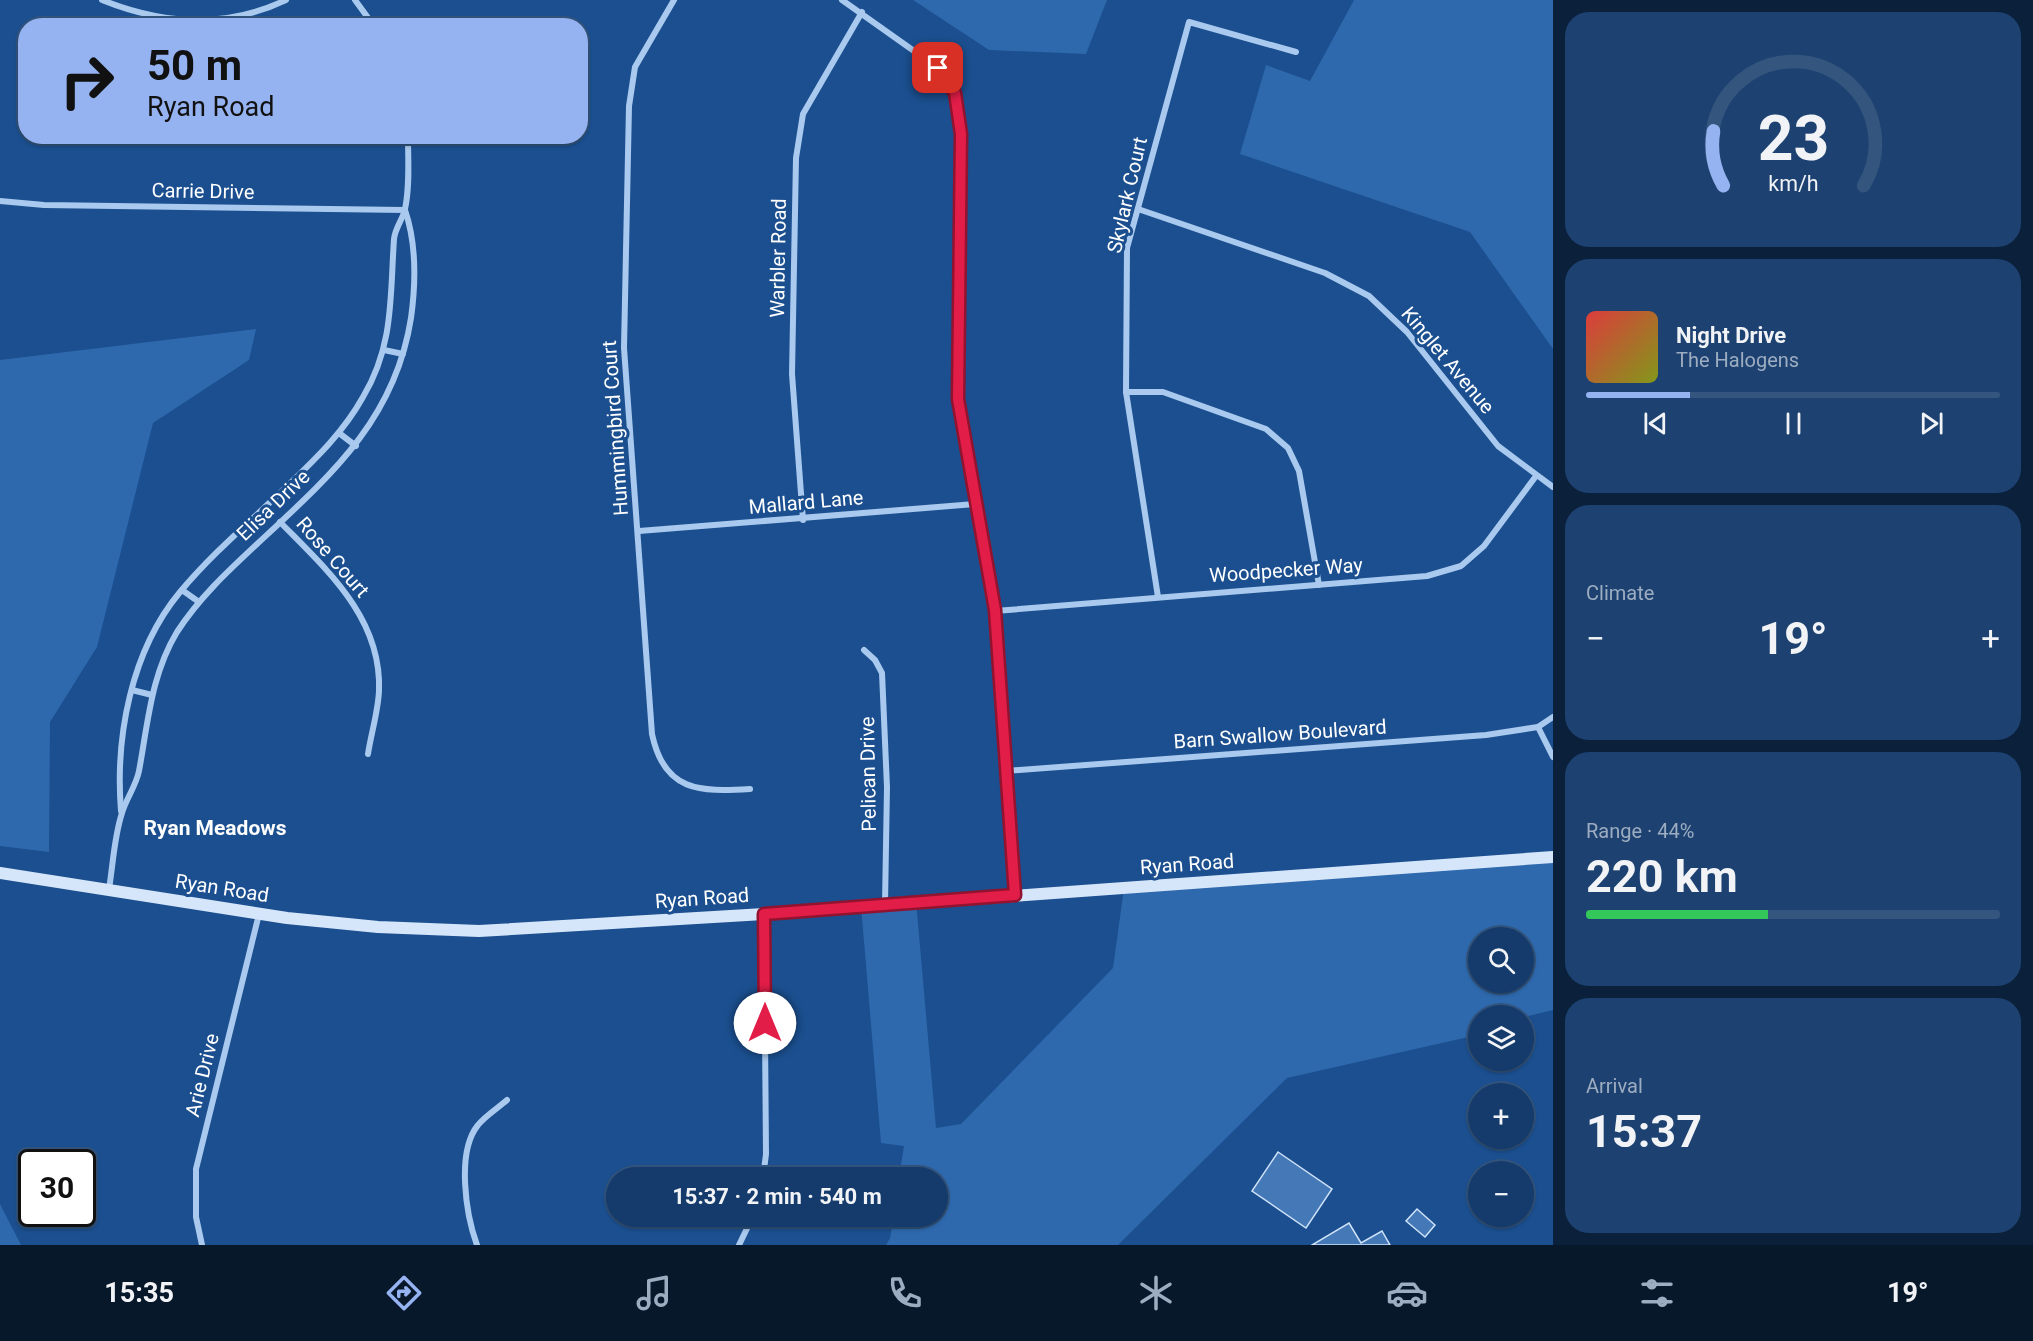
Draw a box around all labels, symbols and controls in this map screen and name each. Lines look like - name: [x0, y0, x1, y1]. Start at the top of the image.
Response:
- text: 50 m: [147, 41, 242, 90]
- icon: right: [48, 42, 126, 120]
- pin: [912, 42, 963, 93]
- icon: arrive: [921, 51, 954, 84]
- text: Ryan Road: [147, 91, 274, 123]
- text: 23: [1757, 102, 1829, 175]
- street label: Skylark Court: [1102, 135, 1152, 255]
- text: km/h: [1768, 172, 1818, 197]
- street label: Carrie Drive: [151, 178, 255, 204]
- street label: Warbler Road: [765, 198, 791, 318]
- street label: Kinglet Avenue: [1396, 302, 1500, 418]
- text: Night Drive: [1676, 323, 1786, 348]
- street label: Hummingbird Court: [597, 340, 633, 516]
- text: The Halogens: [1676, 348, 1799, 372]
- icon: previous: [1639, 407, 1672, 440]
- icon: pause: [1777, 407, 1810, 440]
- icon: next: [1915, 407, 1948, 440]
- street label: Elisa Drive: [232, 464, 314, 546]
- street label: Mallard Lane: [748, 485, 864, 519]
- street label: Rose Court: [292, 512, 374, 602]
- street label: Woodpecker Way: [1208, 553, 1364, 587]
- text: Climate: [1586, 581, 1654, 605]
- text: 19°: [1758, 612, 1828, 665]
- text: −: [1586, 619, 1605, 658]
- text: +: [1981, 619, 2000, 658]
- street label: Barn Swallow Boulevard: [1173, 715, 1387, 753]
- street label: Pelican Drive: [855, 716, 881, 832]
- district label: Ryan Meadows: [144, 816, 287, 840]
- text: Range · 44%: [1586, 819, 1694, 843]
- street label: Ryan Road: [1139, 849, 1235, 879]
- text: 220 km: [1586, 850, 1738, 903]
- street label: Ryan Road: [173, 869, 271, 907]
- street label: Ryan Road: [654, 883, 750, 913]
- map controls: [1468, 927, 1534, 1227]
- button: search: [1468, 927, 1534, 993]
- position arrow: [733, 991, 797, 1055]
- button: layers: [1468, 1005, 1534, 1071]
- street label: Arie Drive: [180, 1031, 224, 1119]
- text: Arrival: [1586, 1074, 1643, 1098]
- button: +: [1468, 1083, 1534, 1149]
- text: 15:37: [1586, 1105, 1702, 1158]
- speed limit sign: 30: [18, 1149, 96, 1227]
- button: −: [1468, 1161, 1534, 1227]
- text: 15:37 · 2 min · 540 m: [672, 1184, 882, 1209]
- icon: directions: [383, 1272, 425, 1314]
- icon: music: [633, 1272, 675, 1314]
- icon: phone: [884, 1272, 926, 1314]
- icon: climate: [1135, 1272, 1177, 1314]
- icon: car: [1386, 1272, 1428, 1314]
- icon: filters: [1636, 1272, 1678, 1314]
- text: 15:35: [104, 1277, 174, 1309]
- text: 19°: [1887, 1277, 1929, 1309]

